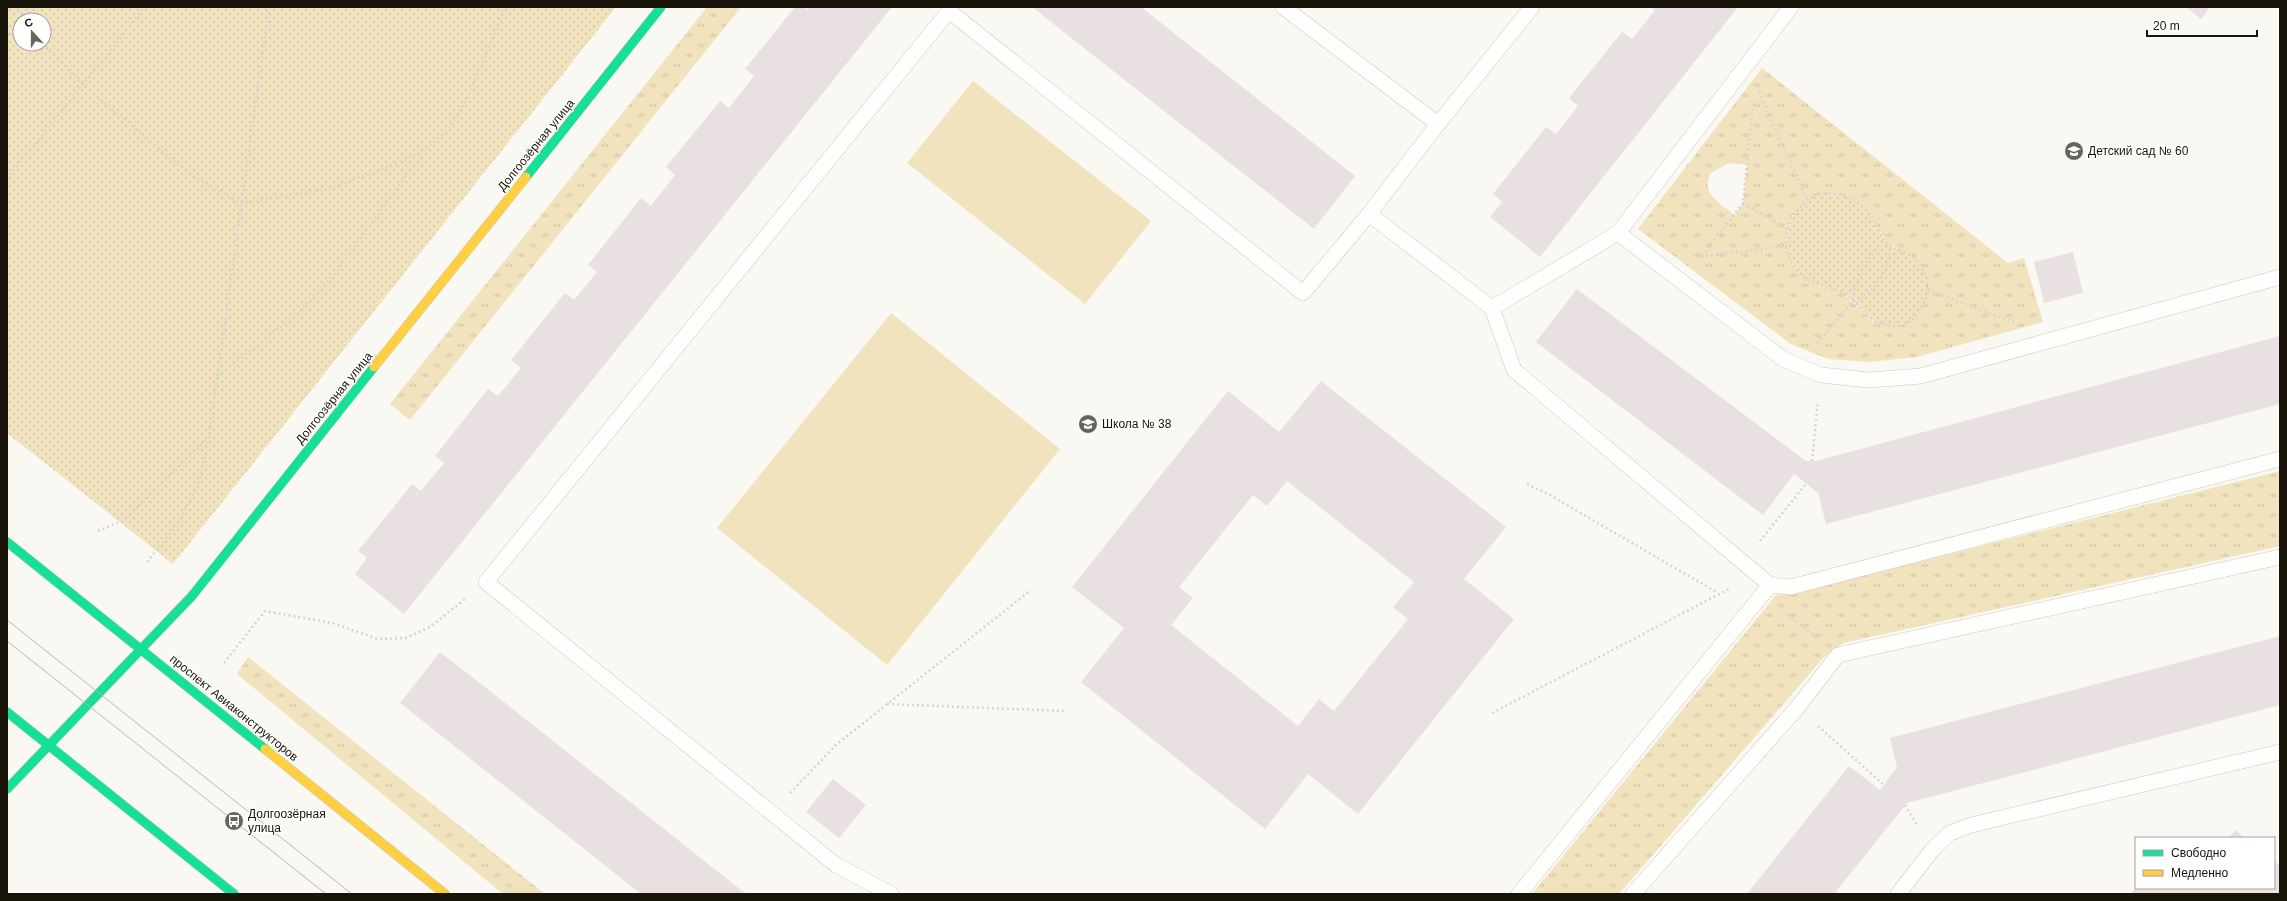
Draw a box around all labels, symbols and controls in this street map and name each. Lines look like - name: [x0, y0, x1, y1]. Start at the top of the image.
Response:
- north arrow: [12, 12, 52, 52]
- scale bar: [2147, 12, 2257, 38]
- text: С: [23, 16, 34, 30]
- text: 20 m: [2153, 19, 2180, 33]
- street label: Долгоозёрная улица: [495, 96, 578, 194]
- school or university icon: Детский сад № 60: [2063, 140, 2085, 162]
- place label: Детский сад № 60: [2088, 144, 2189, 158]
- street label: Долгоозёрная улица: [293, 349, 376, 447]
- school or university icon: Школа № 38: [1077, 413, 1099, 435]
- place label: Школа № 38: [1102, 417, 1172, 431]
- street label: проспект Авиаконструкторов: [167, 652, 301, 764]
- place label: Долгоозёрная улица: [248, 807, 326, 835]
- bus stop icon: Долгоозёрная улица: [223, 810, 245, 832]
- legend: [2135, 837, 2275, 889]
- text: Свободно: [2171, 846, 2226, 860]
- text: Медленно: [2171, 866, 2228, 880]

